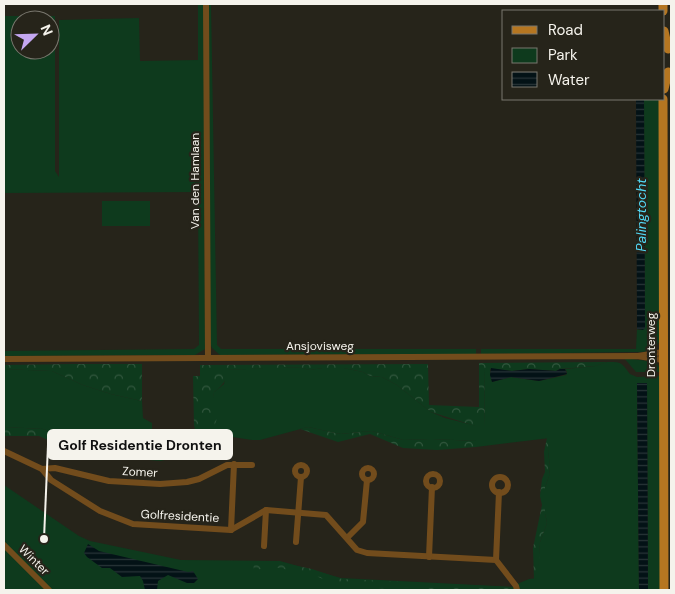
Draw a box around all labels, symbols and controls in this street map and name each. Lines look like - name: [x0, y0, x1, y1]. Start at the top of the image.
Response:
- north arrow: [10, 10, 60, 60]
- legend: [502, 10, 665, 100]
- text: Road: [548, 20, 583, 40]
- text: N: [37, 22, 57, 38]
- text: Park: [548, 45, 578, 65]
- text: Water: [548, 70, 590, 90]
- street label: Van den Hamlaan: [187, 133, 203, 229]
- water label: Palingtocht: [632, 178, 650, 252]
- street label: Dronterweg: [643, 312, 659, 377]
- street label: Ansjovisweg: [286, 338, 354, 354]
- callout: Golf Residentie Dronten: [48, 430, 232, 459]
- text: Golf Residentie Dronten: [58, 436, 222, 454]
- street label: Zomer: [122, 463, 159, 481]
- street label: Golfresidentie: [140, 506, 220, 526]
- street label: Winter: [15, 541, 53, 579]

